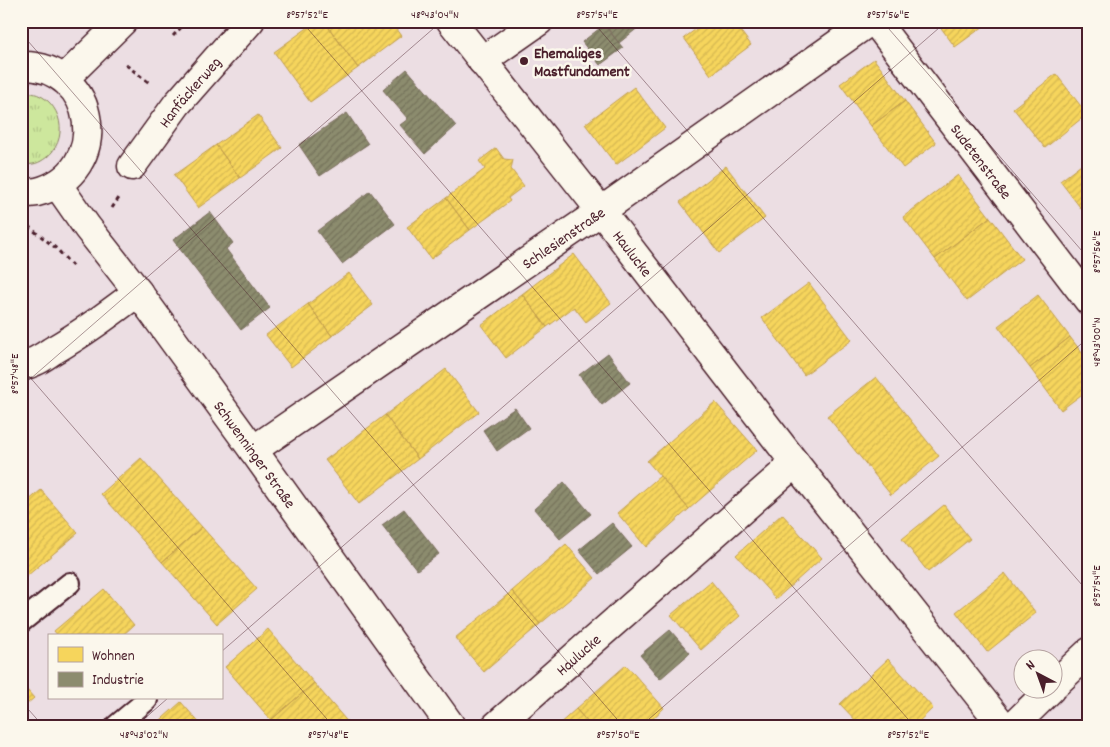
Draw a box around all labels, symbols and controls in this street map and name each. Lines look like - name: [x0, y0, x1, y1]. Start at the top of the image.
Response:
- text: 8°57'52"E: [286, 7, 328, 24]
- text: 48°43'04"N: [411, 7, 459, 24]
- text: 8°57'54"E: [576, 7, 618, 24]
- text: 8°57'56"E: [867, 7, 910, 24]
- place label: Ehemaliges Mastfundament: [534, 43, 630, 84]
- street label: Hanfäckerweg: [154, 52, 228, 133]
- marker: Ehemaliges Mastfundament: [518, 55, 530, 67]
- street label: Sudetenstraße: [944, 120, 1016, 205]
- street label: Schlesienstraße: [518, 202, 611, 276]
- street label: Haulucke: [606, 226, 657, 283]
- text: 8°57'56"E: [1089, 230, 1106, 273]
- text: 48°43'00"N: [1089, 317, 1106, 367]
- text: 8°57'48"E: [7, 353, 24, 394]
- street label: Schwenninger Straße: [207, 397, 300, 514]
- text: 8°57'54"E: [1089, 565, 1106, 607]
- street label: Haulucke: [552, 630, 607, 682]
- legend: [48, 634, 222, 700]
- text: Wohnen: [92, 646, 135, 668]
- north arrow: [1012, 650, 1062, 700]
- text: N: [1022, 656, 1040, 676]
- text: Industrie: [92, 670, 144, 692]
- text: 48°43'02"N: [120, 727, 168, 744]
- text: 8°57'48"E: [308, 727, 349, 744]
- text: 8°57'50"E: [597, 727, 640, 744]
- text: 8°57'52"E: [887, 727, 929, 744]

